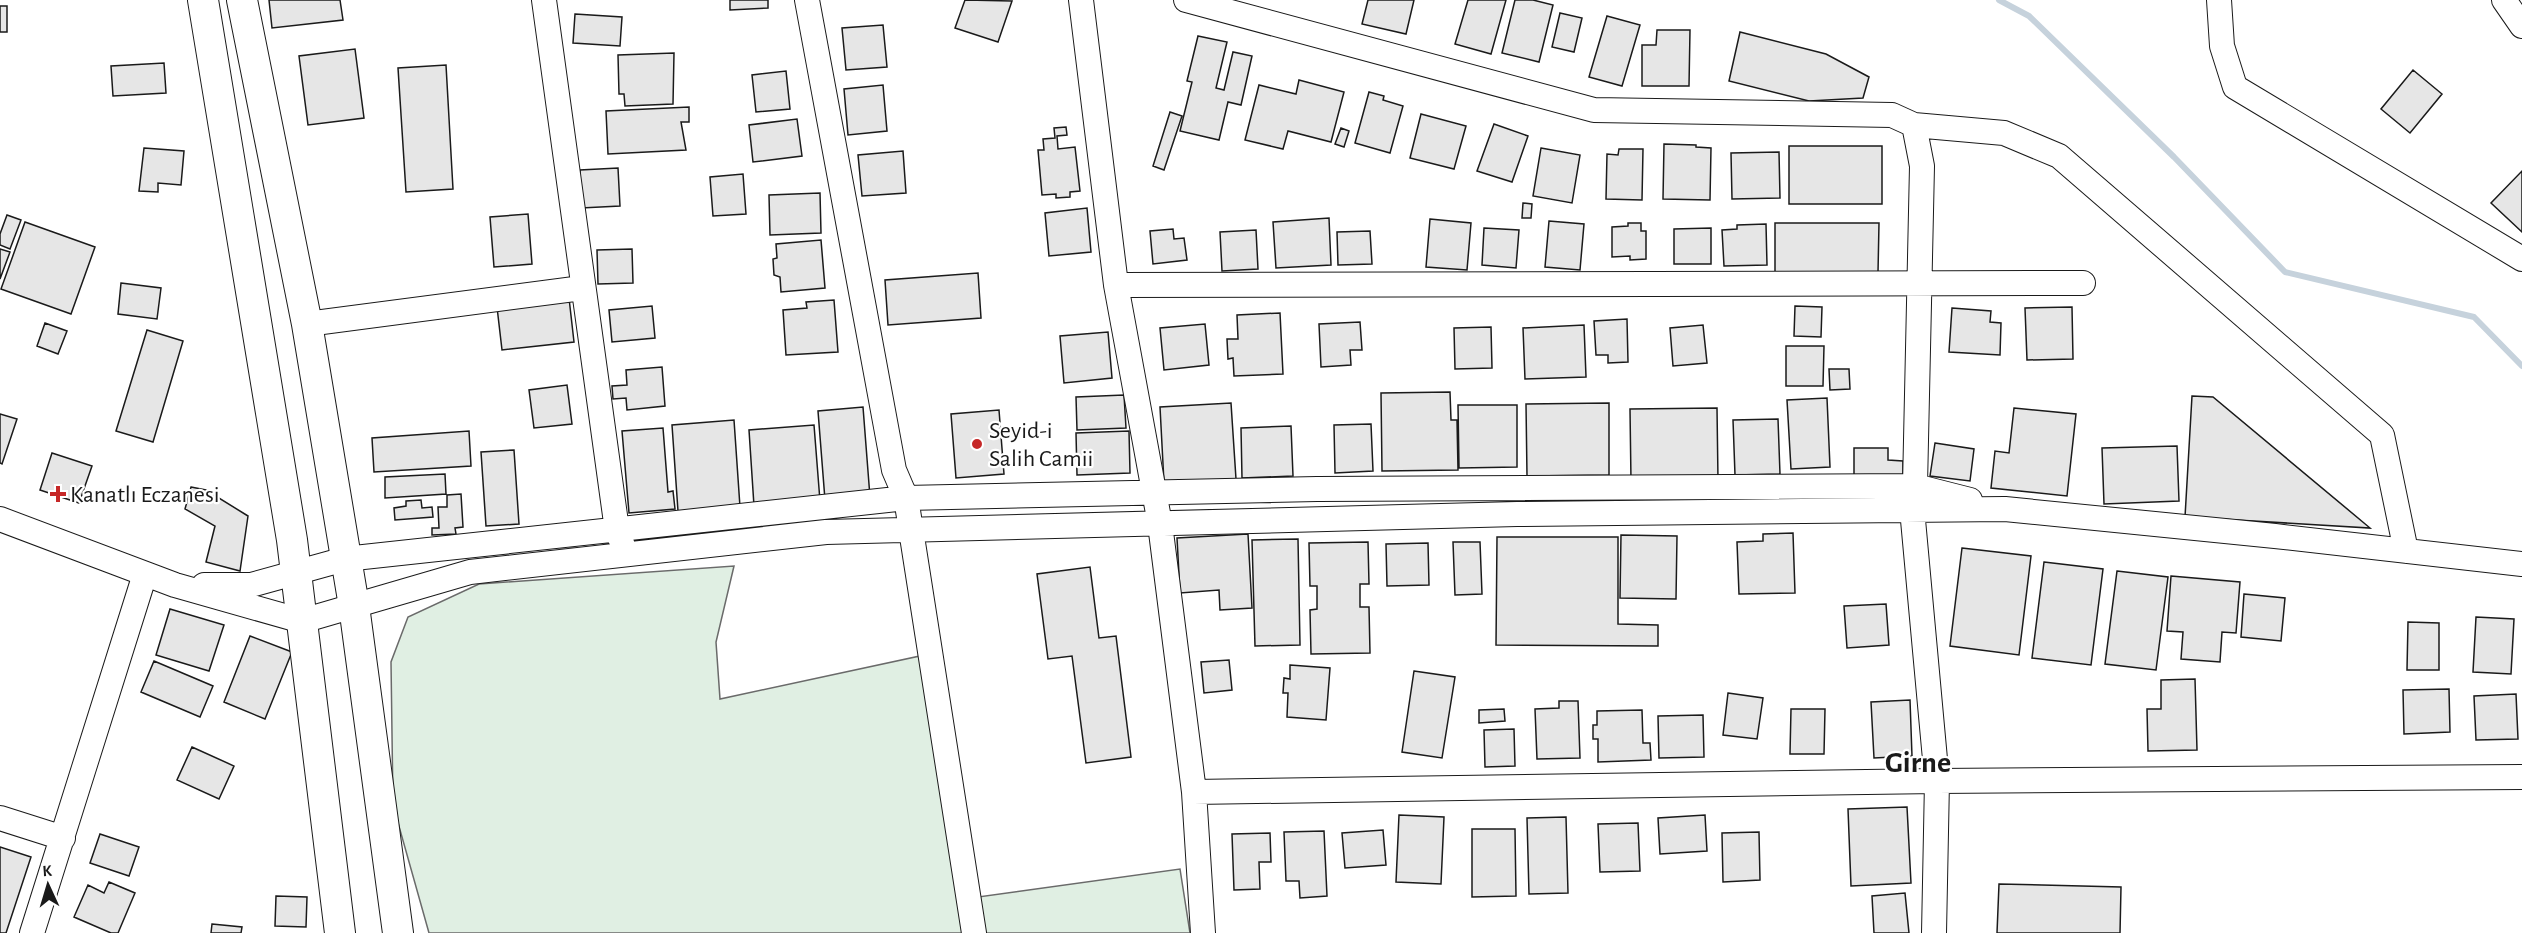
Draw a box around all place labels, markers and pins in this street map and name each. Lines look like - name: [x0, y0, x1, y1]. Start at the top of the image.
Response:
- place label: Seyid-i Salih Camii: [989, 419, 1093, 471]
- marker: Seyid-i Salih Camii: [970, 437, 984, 451]
- place label: Kanatlı Eczanesi: [70, 483, 220, 507]
- marker: Kanatlı Eczanesi: [51, 487, 65, 501]

